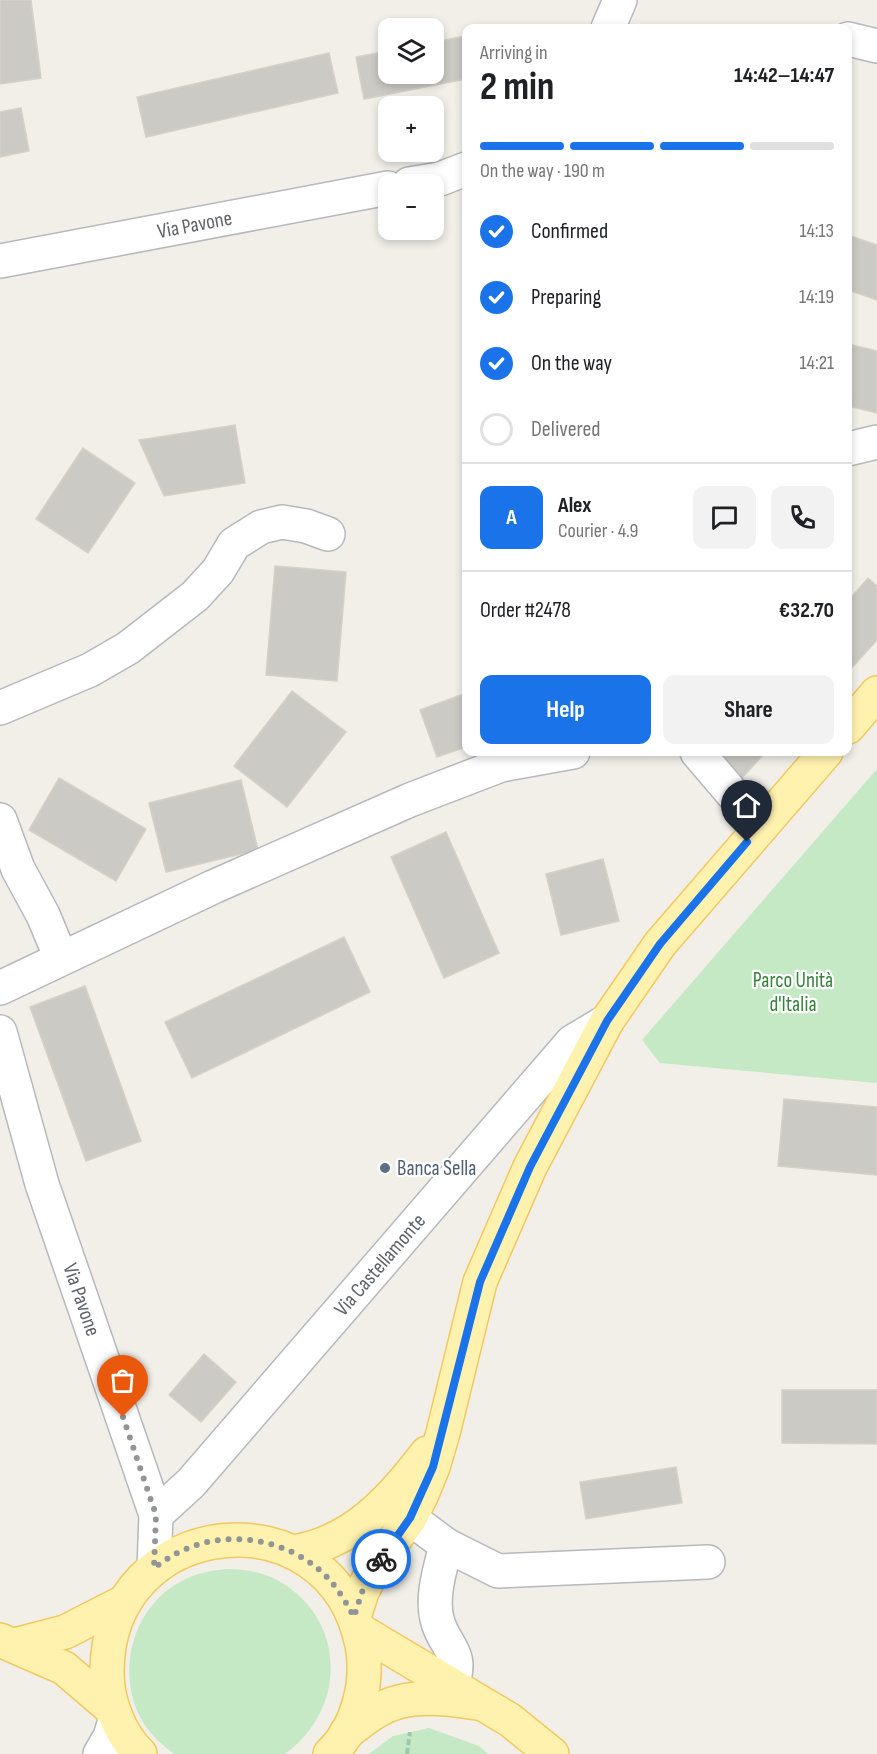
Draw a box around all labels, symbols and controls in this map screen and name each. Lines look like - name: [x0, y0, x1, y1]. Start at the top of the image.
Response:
- map controls: [378, 18, 444, 240]
- button: layers: [378, 18, 444, 84]
- text: Arriving in: [480, 41, 548, 65]
- text: 14:42–14:47: [734, 62, 834, 89]
- text: 2 min: [480, 64, 554, 111]
- button: +: [378, 96, 444, 162]
- text: On the way · 190 m: [480, 159, 605, 183]
- button: −: [378, 174, 444, 240]
- street label: Via Pavone: [155, 205, 234, 244]
- icon: check: [480, 215, 513, 248]
- text: Confirmed: [531, 218, 608, 245]
- text: 14:13: [799, 219, 834, 243]
- icon: check: [480, 281, 513, 314]
- text: Preparing: [531, 284, 601, 311]
- text: 14:19: [799, 285, 834, 309]
- icon: check: [480, 347, 513, 380]
- text: On the way: [531, 350, 612, 377]
- text: 14:21: [800, 351, 834, 375]
- text: Delivered: [531, 416, 600, 443]
- button: chat: [693, 486, 756, 549]
- button: phone: [771, 486, 834, 549]
- text: Alex: [558, 492, 591, 519]
- text: A: [506, 504, 517, 531]
- text: Courier · 4.9: [558, 519, 638, 543]
- text: Order #2478: [480, 597, 571, 624]
- text: €32.70: [779, 597, 834, 624]
- button: Help: [480, 675, 651, 744]
- button: Share: [663, 675, 834, 744]
- pin: [721, 780, 772, 842]
- icon: home: [730, 789, 763, 822]
- park label: Parco Unità d'Italia: [753, 968, 833, 1017]
- place label: Banca Sella: [397, 1156, 476, 1181]
- marker: Banca Sella: [378, 1161, 392, 1175]
- street label: Via Castellamonte: [329, 1208, 431, 1321]
- street label: Via Pavone: [58, 1260, 106, 1339]
- pin: [97, 1355, 148, 1417]
- icon: bag: [106, 1364, 139, 1397]
- courier: [351, 1529, 411, 1589]
- icon: bike: [365, 1543, 398, 1576]

